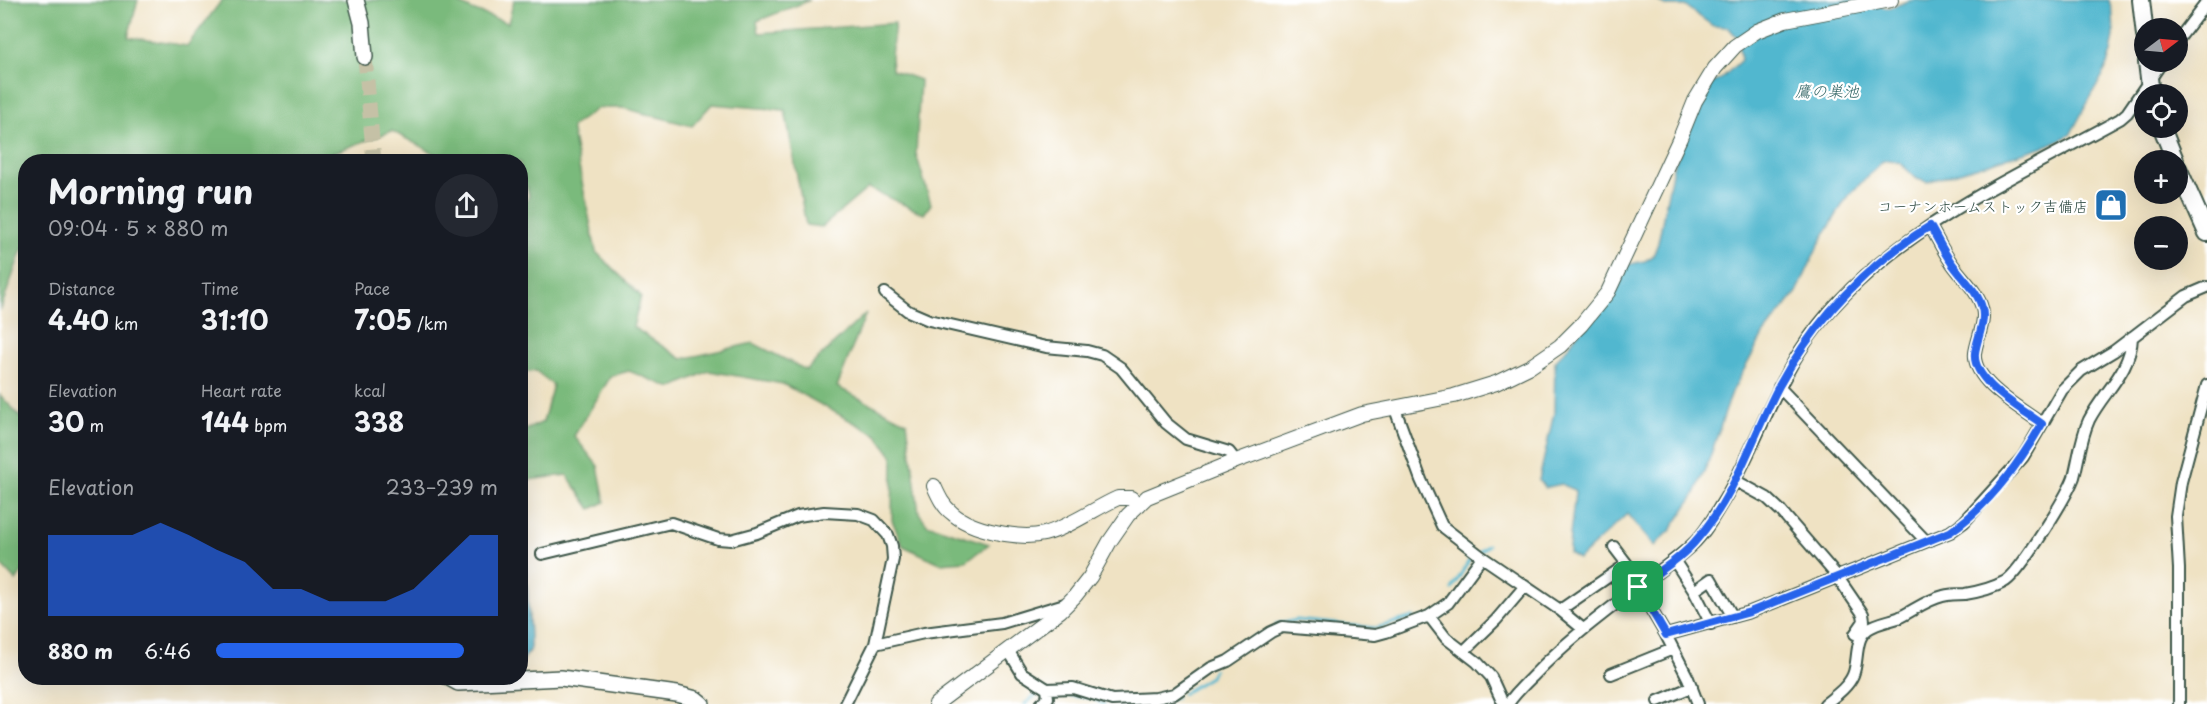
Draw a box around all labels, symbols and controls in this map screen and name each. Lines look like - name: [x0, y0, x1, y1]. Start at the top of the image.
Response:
- north arrow: [2134, 18, 2188, 72]
- map controls: [2134, 18, 2188, 270]
- water label: 鷹の巣池: [1795, 78, 1860, 102]
- button: locate: [2134, 84, 2188, 138]
- button: +: [2134, 150, 2188, 204]
- text: Morning run: [48, 165, 253, 215]
- button: share: [435, 174, 498, 237]
- shop icon: コーナンホームストック吉備店: [2093, 187, 2129, 223]
- place label: コーナンホームストック吉備店: [1877, 194, 2088, 217]
- text: 09:04 · 5 × 880 m: [48, 213, 228, 243]
- button: −: [2134, 216, 2188, 270]
- text: Distance: [48, 276, 115, 300]
- text: Time: [201, 276, 239, 300]
- text: Pace: [354, 276, 390, 300]
- text: 4.40: [48, 300, 109, 339]
- text: 31:10: [201, 300, 269, 339]
- text: 7:05: [354, 300, 412, 339]
- text: km: [109, 311, 138, 335]
- text: /km: [412, 311, 448, 335]
- text: Elevation: [48, 378, 117, 402]
- text: Heart rate: [201, 378, 282, 402]
- text: kcal: [354, 378, 386, 402]
- text: 30: [48, 402, 84, 441]
- text: 144: [201, 402, 249, 441]
- text: 338: [354, 402, 404, 441]
- text: m: [84, 413, 104, 437]
- text: bpm: [249, 413, 287, 437]
- text: Elevation: [48, 472, 134, 502]
- text: 233–239 m: [386, 472, 498, 502]
- pin: [1612, 561, 1663, 612]
- icon: arrive: [1621, 570, 1654, 603]
- text: 880 m: [48, 636, 113, 666]
- text: 6:46: [144, 636, 191, 666]

